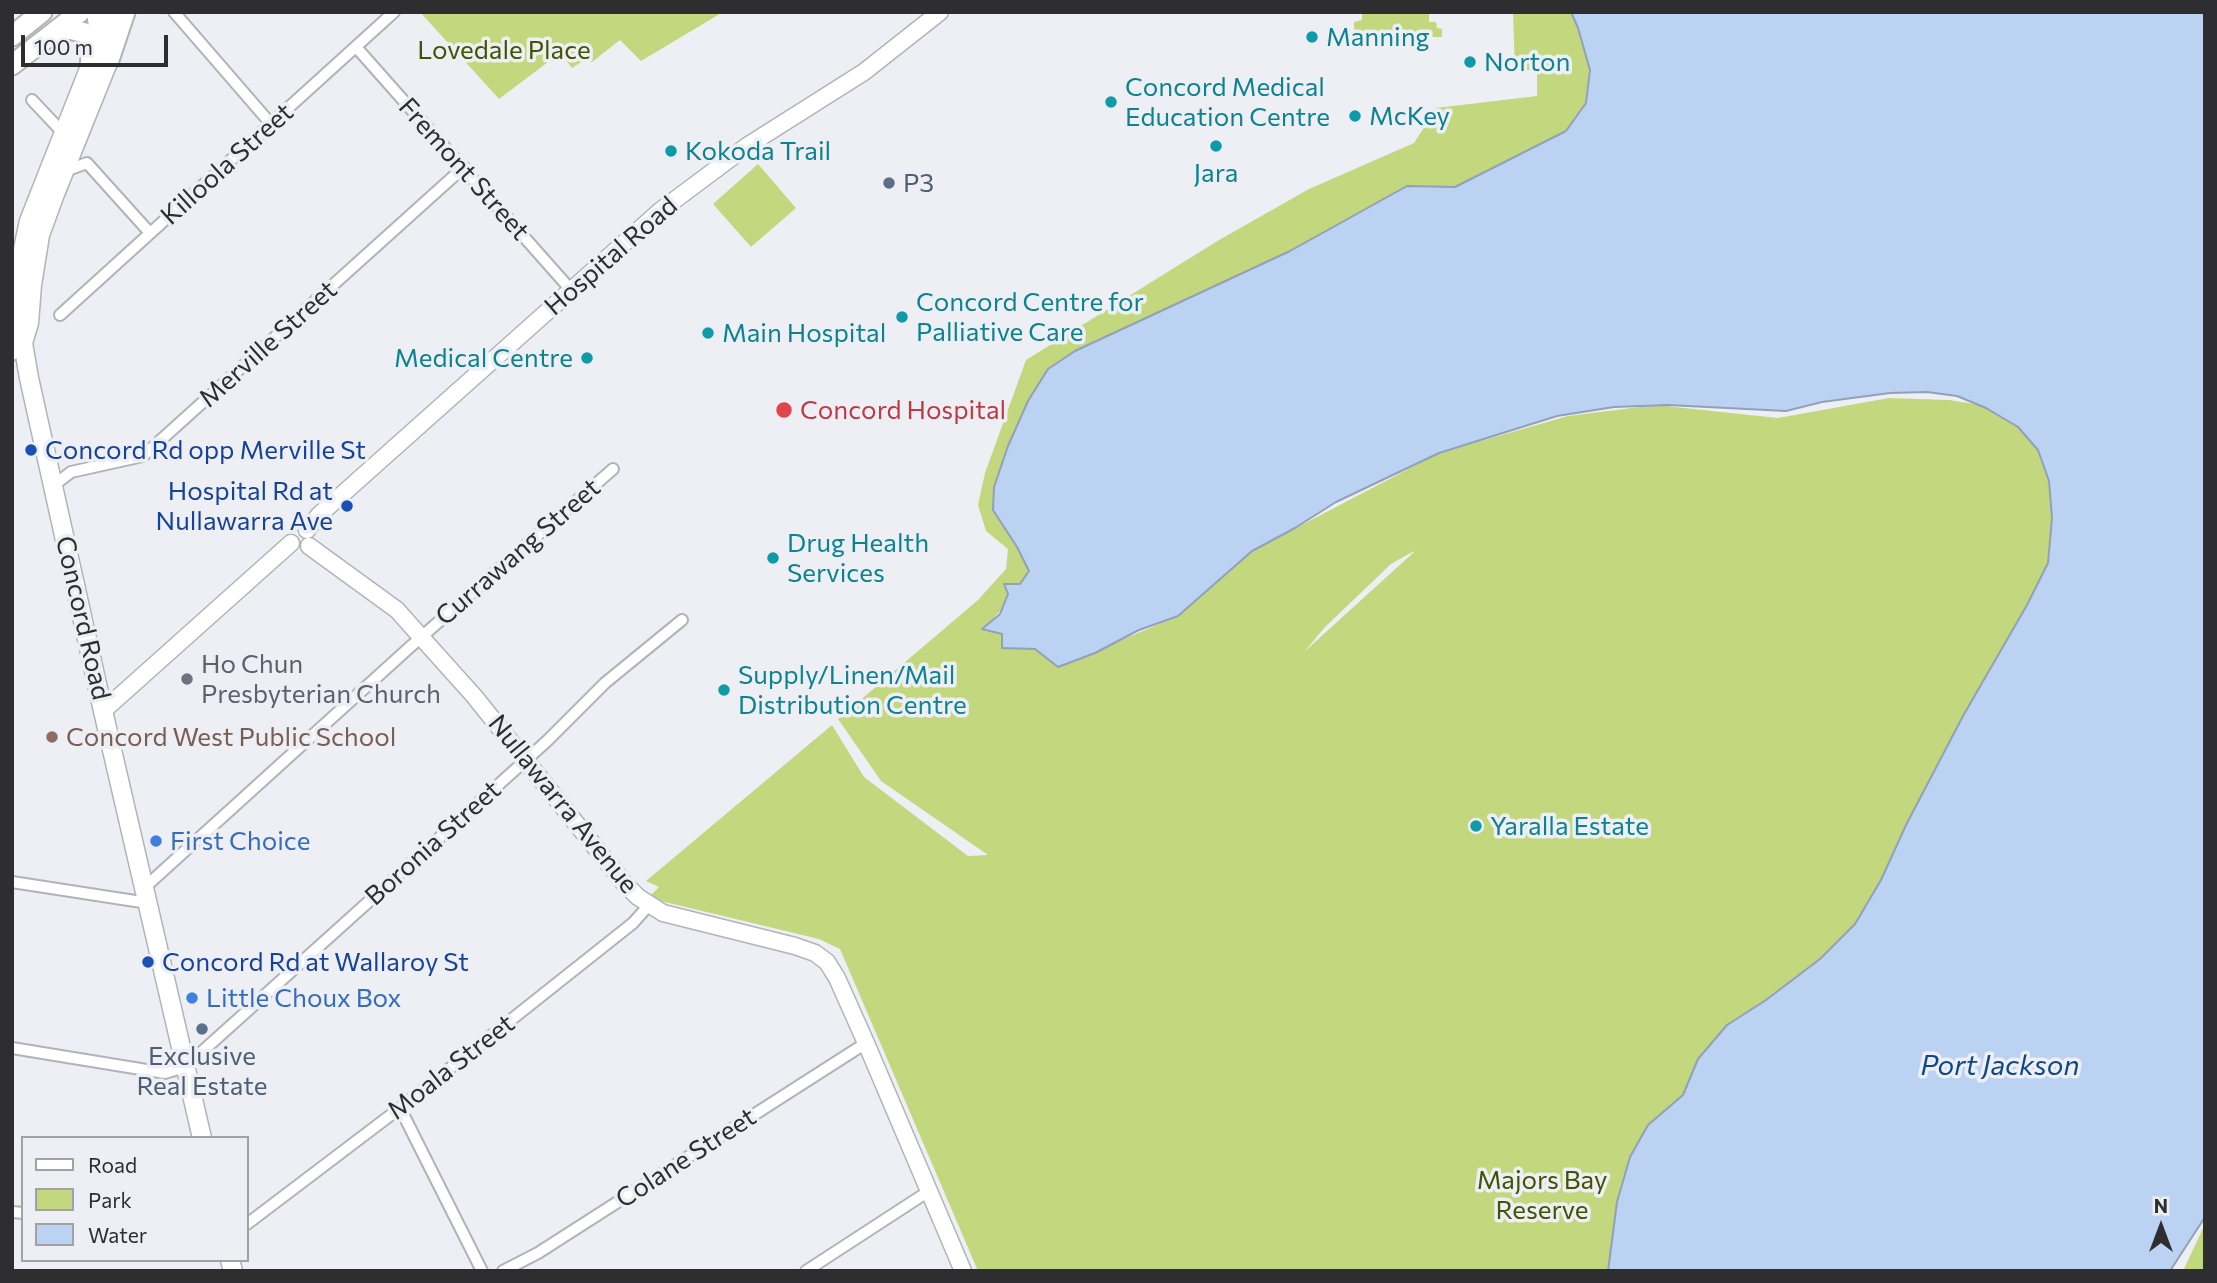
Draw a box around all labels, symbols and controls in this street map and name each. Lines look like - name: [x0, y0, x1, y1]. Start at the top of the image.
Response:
- scale bar: [24, 21, 172, 65]
- place label: Manning: [1326, 21, 1430, 53]
- marker: Manning: [1304, 29, 1320, 45]
- text: 100 m: [34, 34, 93, 59]
- park label: Lovedale Place: [417, 34, 591, 66]
- place label: Norton: [1484, 46, 1570, 78]
- marker: Norton: [1462, 54, 1478, 70]
- place label: Concord Medical Education Centre: [1125, 71, 1330, 132]
- street label: Fremont Street: [392, 92, 536, 246]
- marker: Concord Medical Education Centre: [1103, 94, 1119, 110]
- street label: Killoola Street: [154, 97, 300, 231]
- place label: McKey: [1369, 100, 1450, 132]
- marker: McKey: [1347, 108, 1363, 124]
- place label: Kokoda Trail: [685, 135, 831, 167]
- marker: Jara: [1208, 138, 1224, 154]
- marker: Kokoda Trail: [663, 143, 679, 159]
- place label: Jara: [1194, 157, 1238, 189]
- place label: P3: [903, 167, 934, 199]
- marker: P3: [881, 175, 897, 191]
- street label: Hospital Road: [538, 190, 684, 322]
- street label: Merville Street: [193, 274, 343, 414]
- place label: Concord Centre for Palliative Care: [916, 286, 1144, 348]
- marker: Concord Centre for Palliative Care: [894, 309, 910, 325]
- place label: Main Hospital: [722, 317, 886, 349]
- marker: Main Hospital: [700, 325, 716, 341]
- place label: Medical Centre: [394, 342, 573, 374]
- marker: Medical Centre: [579, 350, 595, 366]
- place label: Concord Hospital: [800, 394, 1006, 426]
- marker: Concord Hospital: [774, 400, 794, 420]
- place label: Concord Rd opp Merville St: [45, 434, 366, 466]
- marker: Concord Rd opp Merville St: [23, 442, 39, 458]
- street label: Currawang Street: [429, 472, 607, 632]
- place label: Hospital Rd at Nullawarra Ave: [156, 475, 333, 536]
- marker: Hospital Rd at Nullawarra Ave: [339, 498, 355, 514]
- place label: Drug Health Services: [787, 527, 929, 588]
- street label: Concord Road: [49, 533, 117, 703]
- marker: Drug Health Services: [765, 550, 781, 566]
- place label: Ho Chun Presbyterian Church: [201, 648, 441, 710]
- place label: Supply/Linen/Mail Distribution Centre: [738, 659, 967, 720]
- marker: Ho Chun Presbyterian Church: [179, 671, 195, 687]
- marker: Supply/Linen/Mail Distribution Centre: [716, 682, 732, 698]
- street label: Nullawarra Avenue: [481, 708, 645, 900]
- place label: Concord West Public School: [66, 721, 396, 753]
- marker: Concord West Public School: [44, 729, 60, 745]
- street label: Boronia Street: [359, 774, 507, 912]
- place label: Yaralla Estate: [1490, 810, 1649, 842]
- marker: Yaralla Estate: [1468, 818, 1484, 834]
- place label: First Choice: [170, 825, 310, 857]
- marker: First Choice: [148, 833, 164, 849]
- place label: Concord Rd at Wallaroy St: [162, 946, 469, 978]
- marker: Concord Rd at Wallaroy St: [140, 954, 156, 970]
- place label: Little Choux Box: [206, 982, 401, 1014]
- marker: Little Choux Box: [184, 990, 200, 1006]
- street label: Moala Street: [381, 1008, 521, 1126]
- marker: Exclusive Real Estate: [194, 1021, 210, 1037]
- place label: Exclusive Real Estate: [136, 1040, 268, 1102]
- water label: Port Jackson: [1920, 1049, 2080, 1083]
- street label: Colane Street: [610, 1101, 762, 1215]
- legend: [21, 1136, 248, 1262]
- text: Road: [88, 1152, 137, 1177]
- park label: Majors Bay Reserve: [1477, 1164, 1607, 1226]
- text: Park: [88, 1187, 132, 1212]
- north arrow: [2126, 1192, 2196, 1262]
- text: N: [2154, 1194, 2168, 1217]
- text: Water: [88, 1222, 147, 1247]

